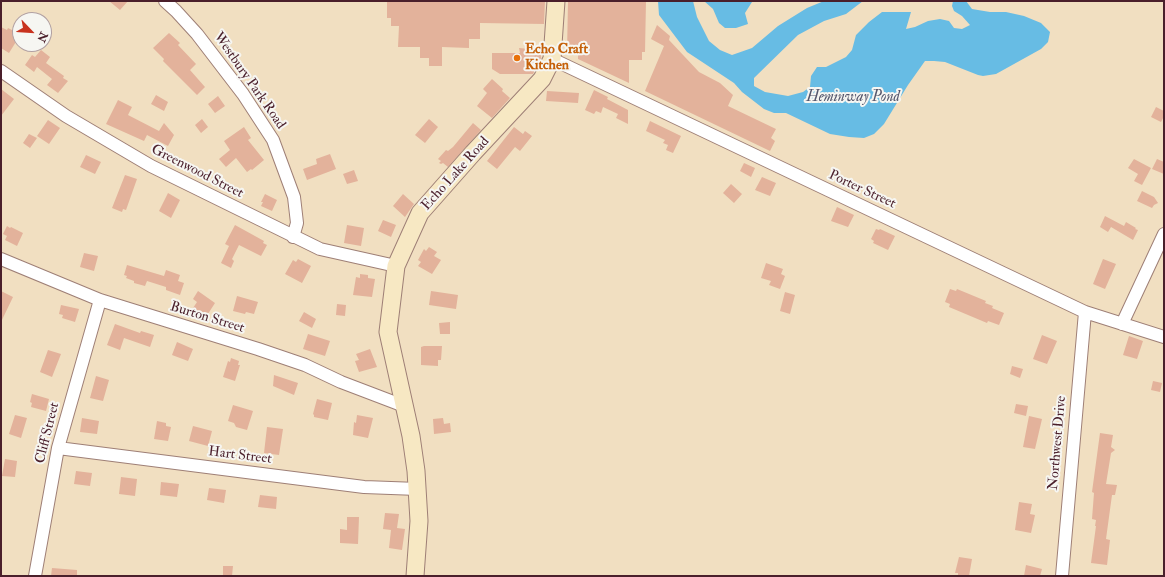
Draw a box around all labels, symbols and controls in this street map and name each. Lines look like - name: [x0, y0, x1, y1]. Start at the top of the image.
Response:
- north arrow: [12, 12, 52, 52]
- street label: Westbury Park Road: [209, 29, 289, 133]
- text: N: [34, 30, 50, 44]
- place label: Echo Craft Kitchen: [525, 42, 588, 74]
- marker: Echo Craft Kitchen: [512, 53, 522, 63]
- water label: Heminway Pond: [806, 89, 900, 107]
- street label: Echo Lake Road: [419, 134, 493, 214]
- street label: Greenwood Street: [148, 142, 246, 202]
- street label: Porter Street: [826, 167, 898, 213]
- street label: Burton Street: [168, 299, 246, 337]
- street label: Northwest Drive: [1046, 395, 1070, 491]
- street label: Cliff Street: [32, 401, 64, 465]
- street label: Hart Street: [207, 444, 273, 468]

